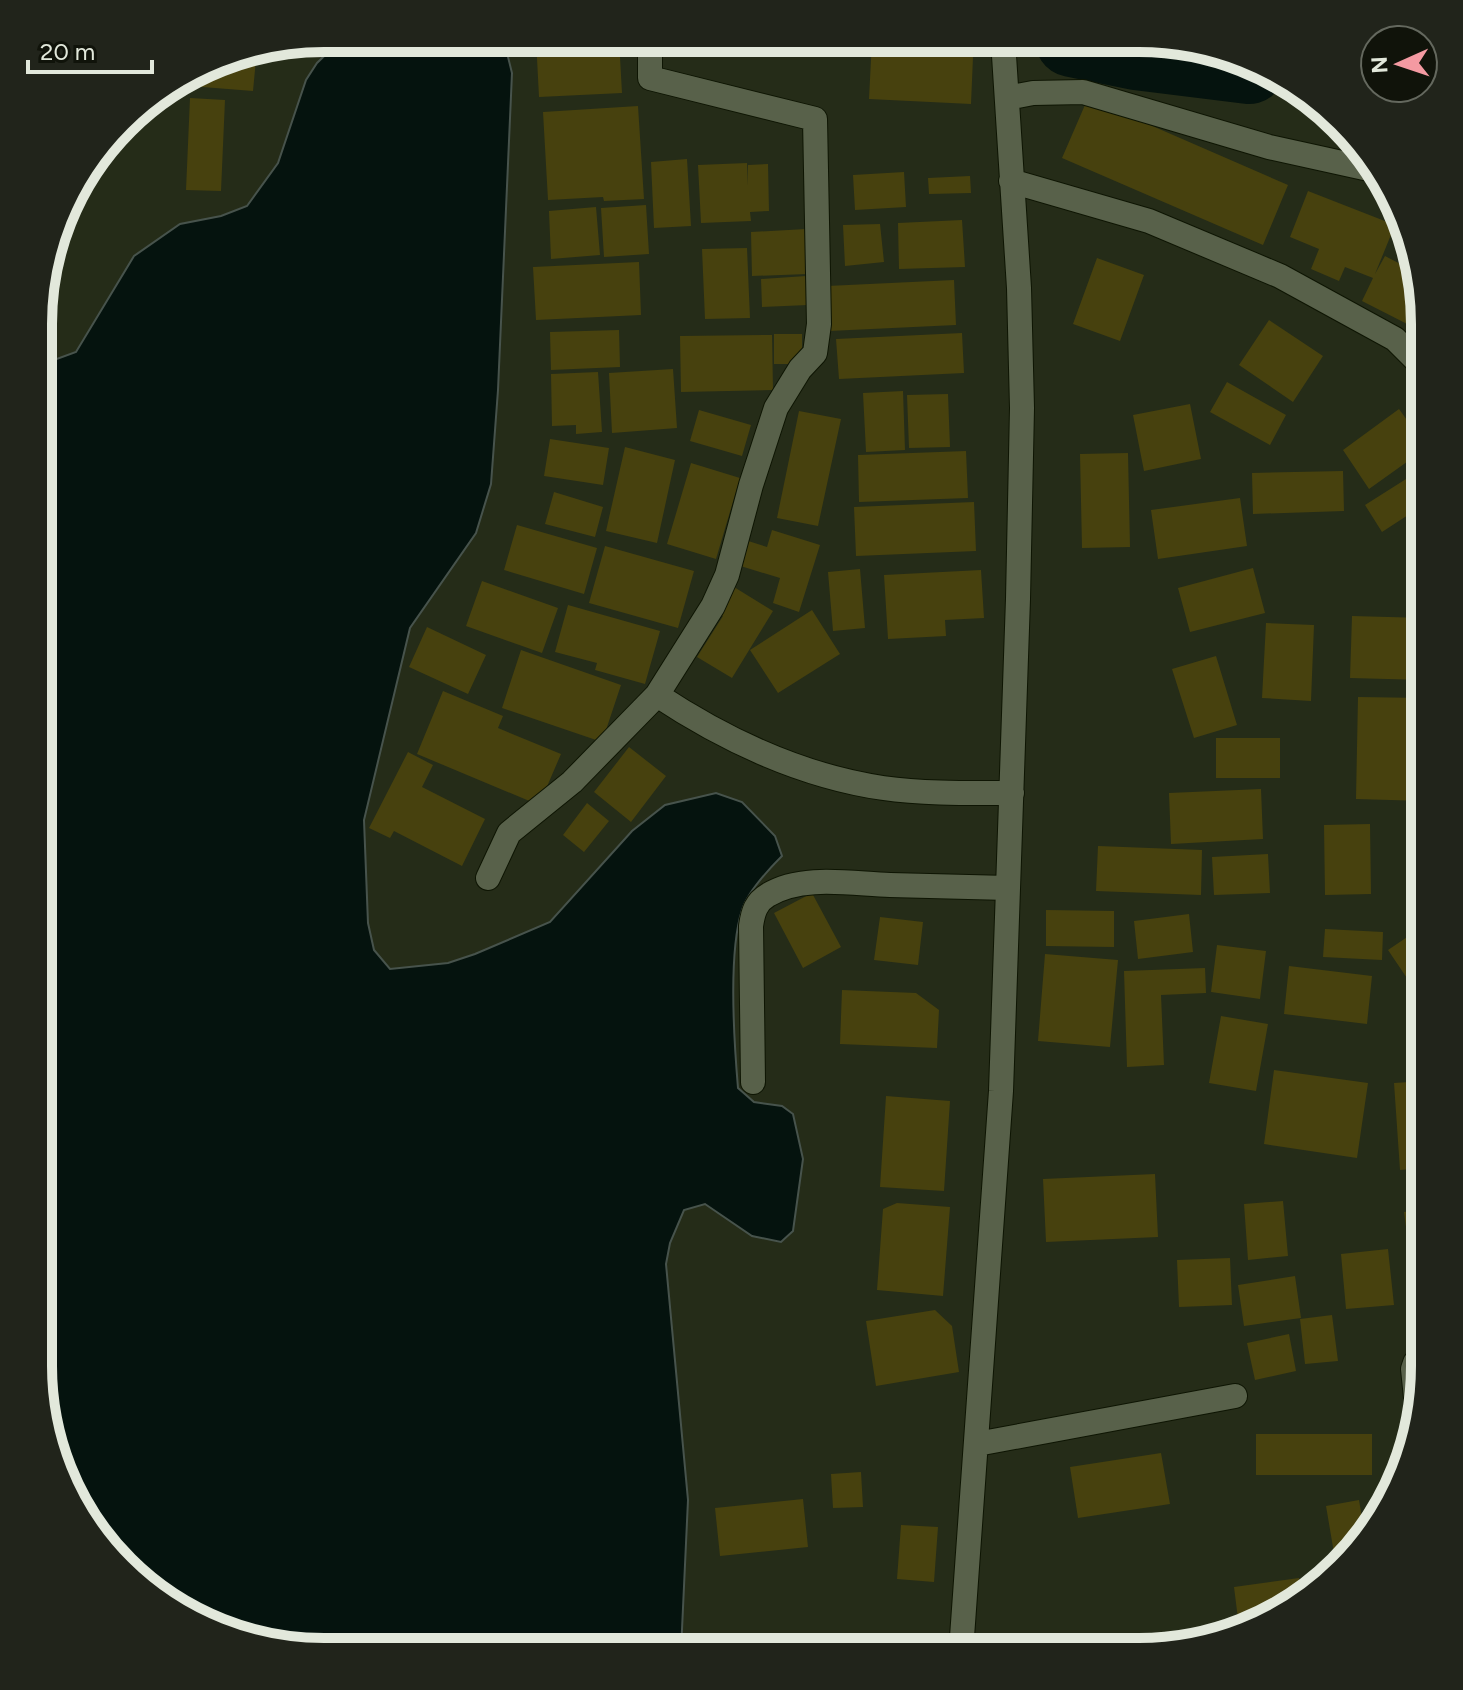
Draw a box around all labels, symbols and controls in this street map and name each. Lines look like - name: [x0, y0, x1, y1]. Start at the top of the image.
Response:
- scale bar: [28, 24, 152, 74]
- north arrow: [1359, 24, 1439, 104]
- text: 20 m: [40, 37, 95, 66]
- text: N: [1366, 56, 1393, 74]

